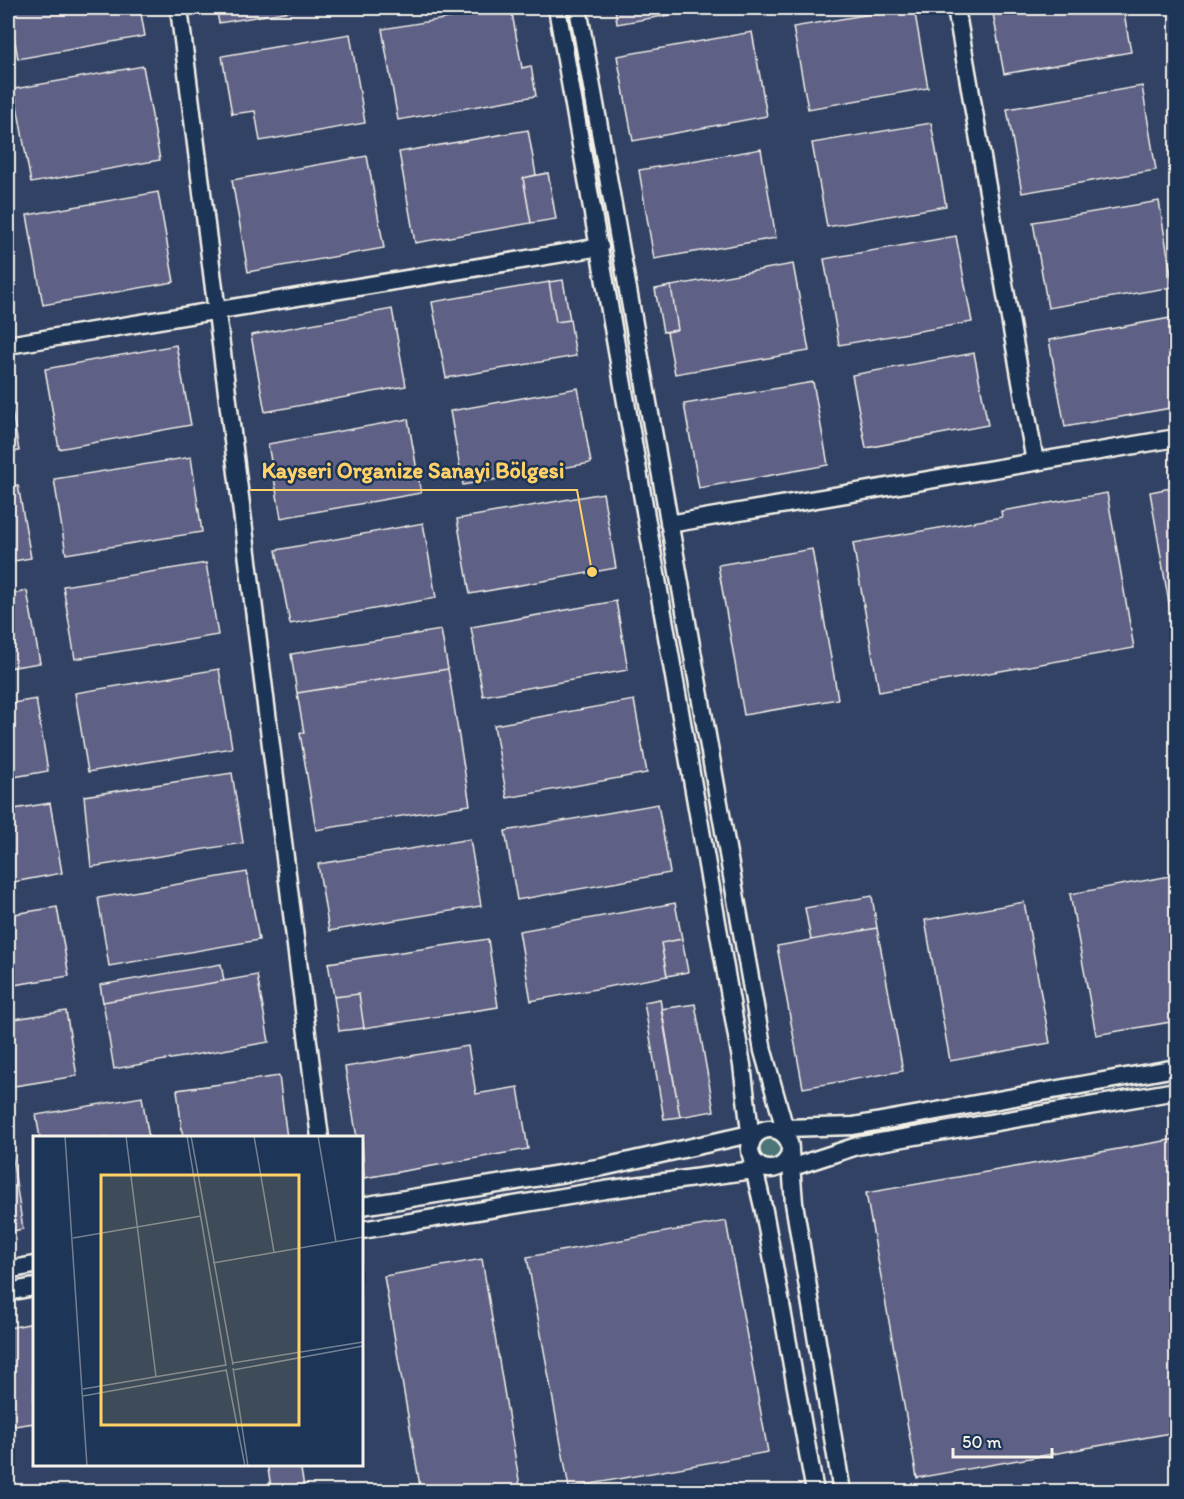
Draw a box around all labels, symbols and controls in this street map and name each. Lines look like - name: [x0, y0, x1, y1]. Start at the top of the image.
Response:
- callout: Kayseri Organize Sanayi Bölgesi: [250, 450, 577, 490]
- text: Kayseri Organize Sanayi Bölgesi: [262, 457, 564, 484]
- inset map: [33, 1136, 363, 1466]
- scale bar: [953, 1421, 1052, 1459]
- text: 50 m: [962, 1431, 1002, 1453]

